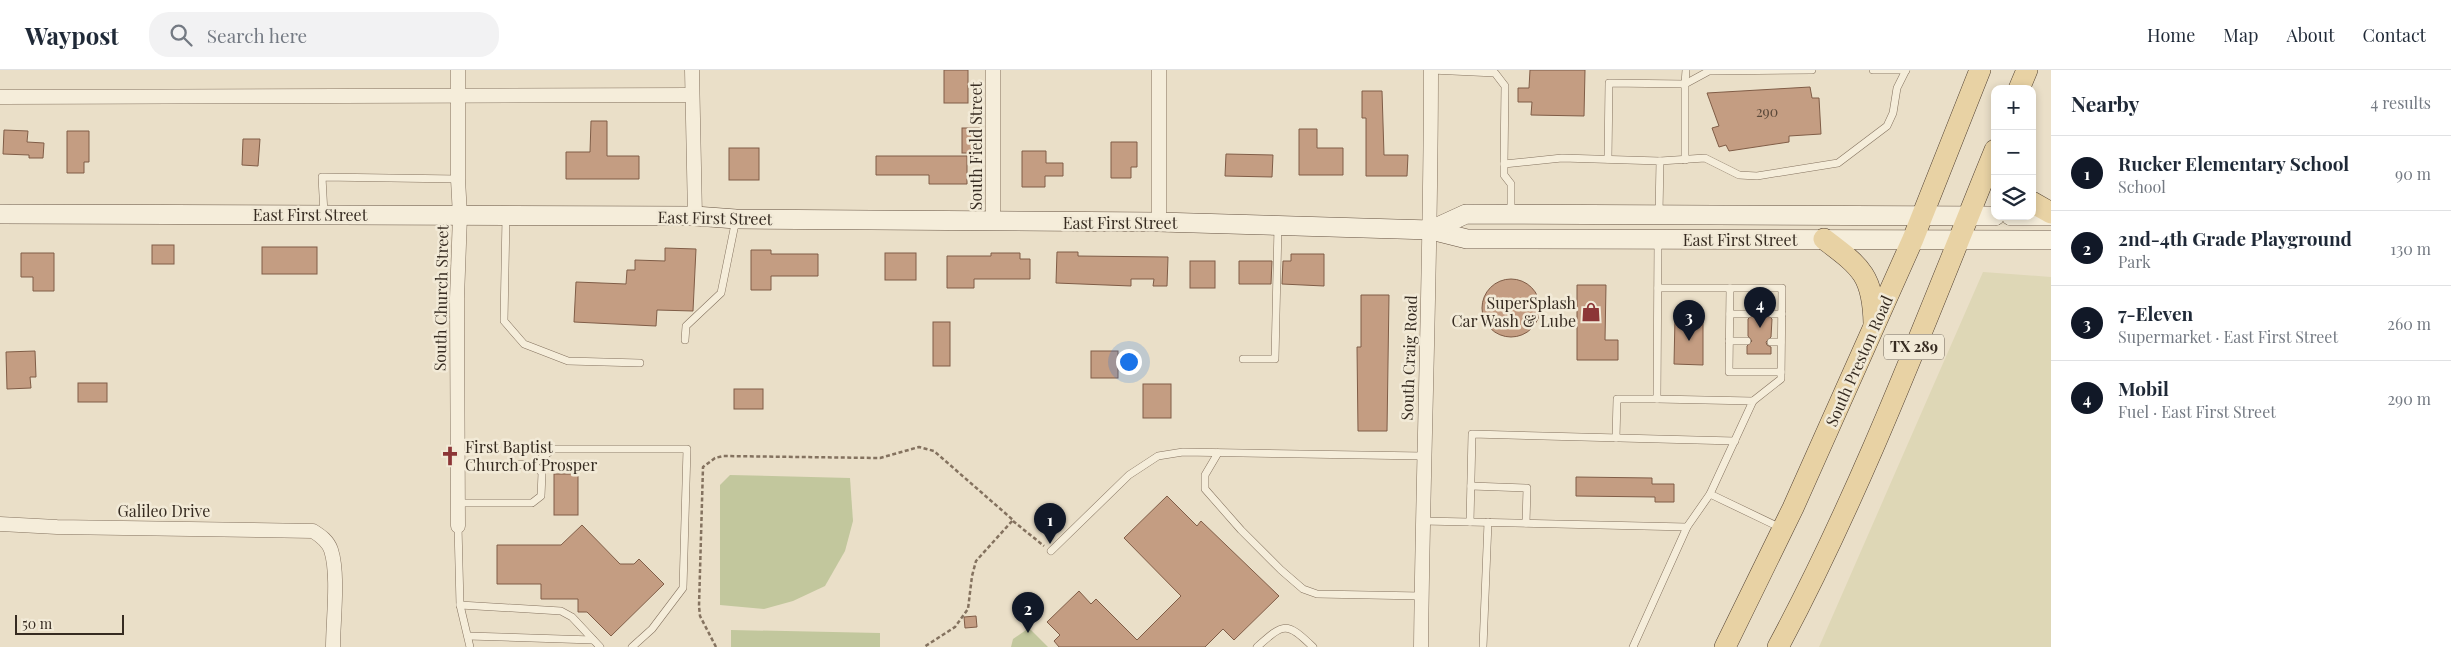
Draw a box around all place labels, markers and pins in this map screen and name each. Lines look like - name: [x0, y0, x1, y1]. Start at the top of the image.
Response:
- pin: 4: [1744, 287, 1776, 328]
- place label: SuperSplash Car Wash & Lube: [1451, 292, 1577, 331]
- pin: 3: [1673, 300, 1705, 341]
- shop icon: SuperSplash Car Wash & Lube: [1580, 301, 1602, 323]
- place label: First Baptist Church of Prosper: [465, 436, 597, 475]
- church icon: First Baptist Church of Prosper: [439, 445, 461, 467]
- pin: 1: [1034, 503, 1066, 544]
- pin: 2: [1012, 592, 1044, 633]

